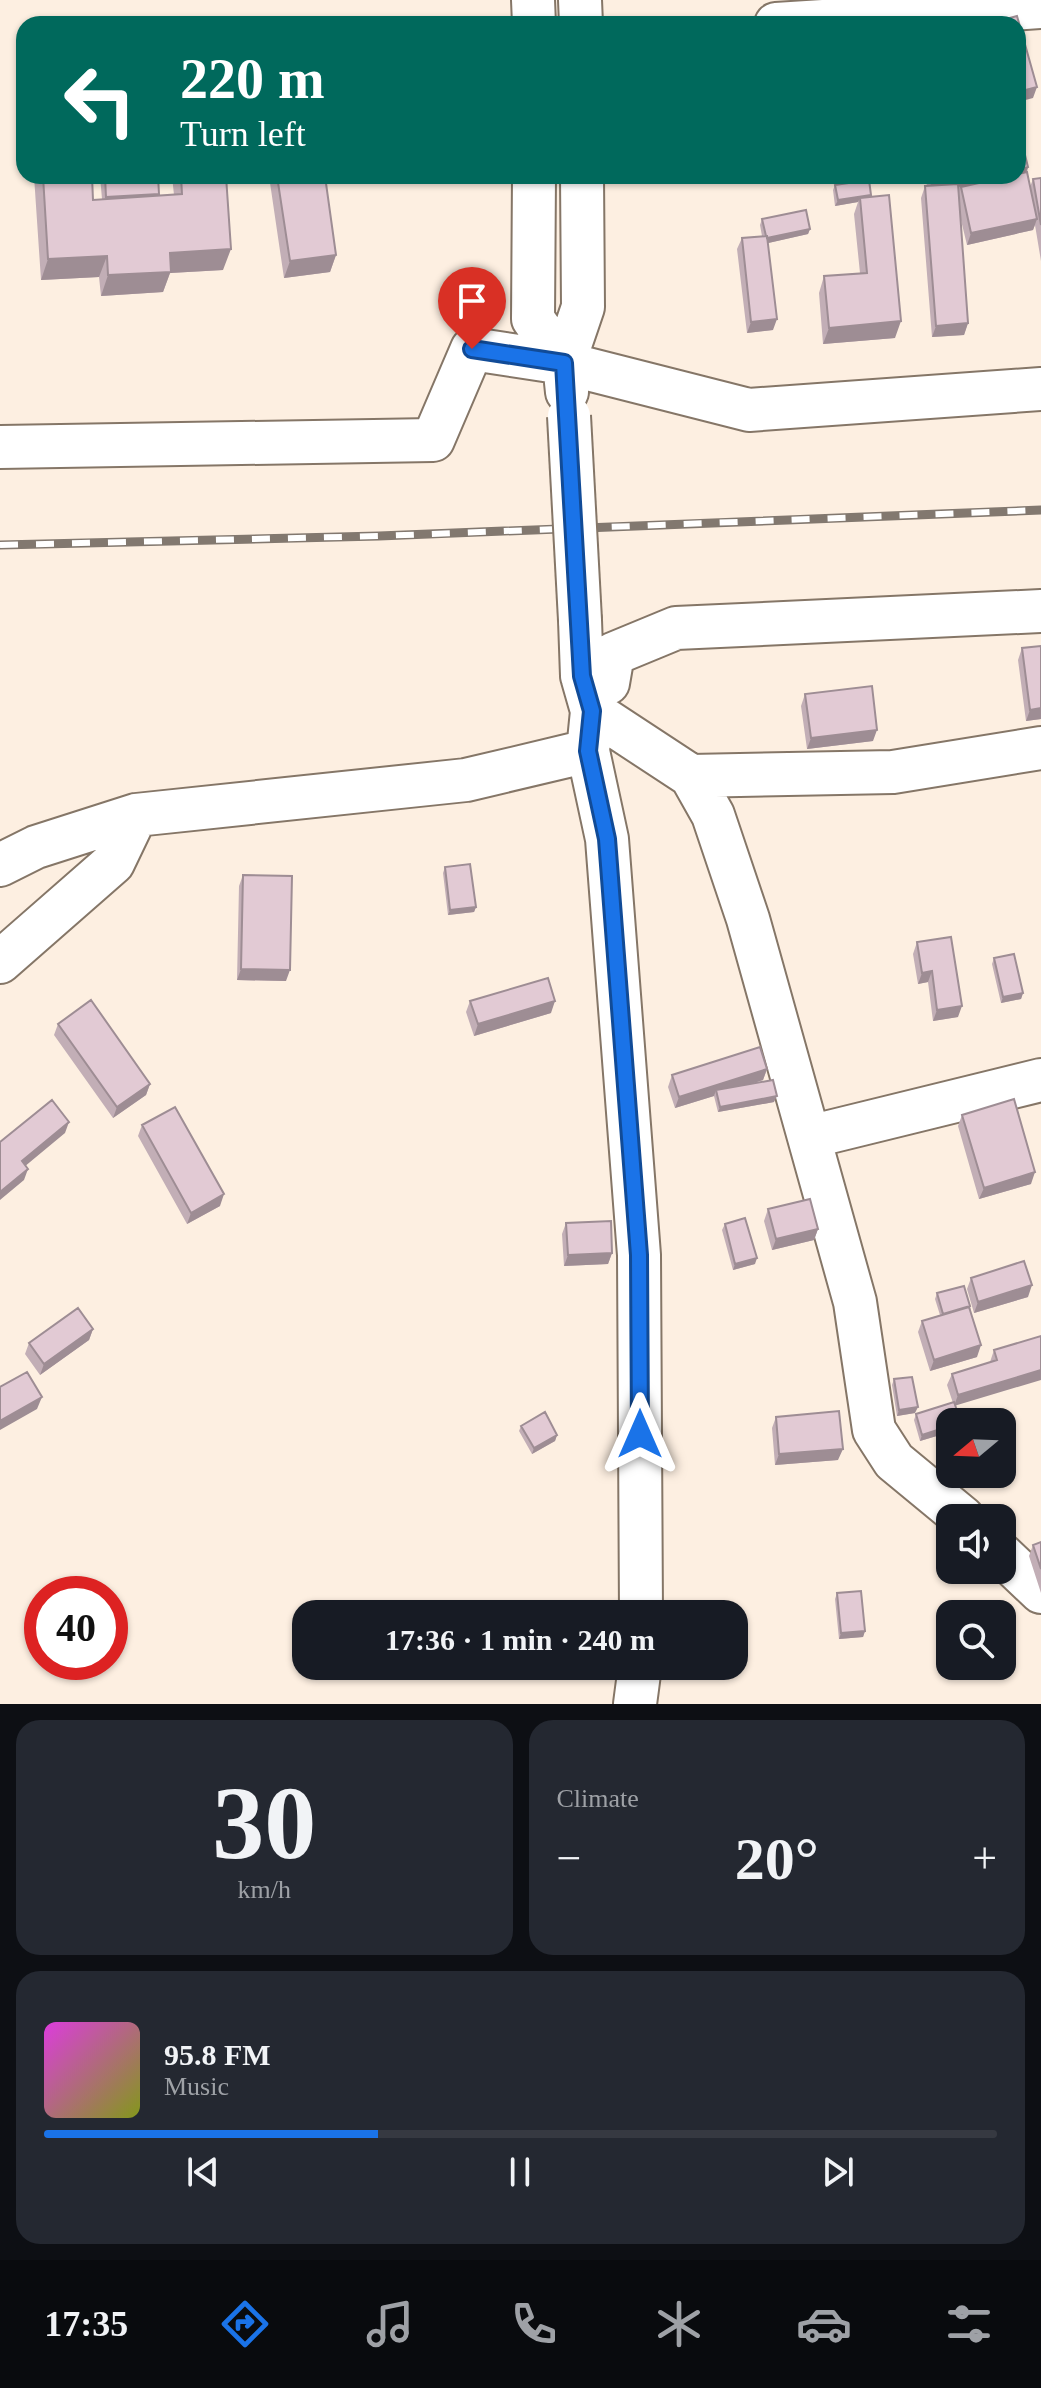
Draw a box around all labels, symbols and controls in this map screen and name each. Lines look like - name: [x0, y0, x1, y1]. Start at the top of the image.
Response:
- icon: left: [48, 48, 152, 152]
- text: 220 m: [180, 48, 325, 110]
- text: Turn left: [180, 114, 306, 154]
- pin: [438, 267, 506, 349]
- icon: arrive: [450, 279, 494, 323]
- position arrow: [598, 1392, 682, 1476]
- north arrow: [936, 1408, 1016, 1488]
- map controls: [936, 1408, 1016, 1680]
- button: sound: [936, 1504, 1016, 1584]
- speed limit sign: 40: [24, 1576, 128, 1680]
- button: search: [936, 1600, 1016, 1680]
- text: 17:36 · 1 min · 240 m: [385, 1623, 655, 1656]
- text: 30: [212, 1765, 316, 1880]
- text: Climate: [557, 1784, 639, 1813]
- text: 20°: [735, 1826, 819, 1892]
- text: −: [557, 1834, 581, 1883]
- text: +: [972, 1834, 997, 1883]
- text: km/h: [238, 1875, 291, 1904]
- text: 95.8 FM: [164, 2038, 271, 2071]
- text: Music: [164, 2072, 229, 2101]
- icon: previous: [181, 2150, 225, 2194]
- icon: pause: [498, 2150, 542, 2194]
- icon: next: [816, 2150, 860, 2194]
- icon: directions: [217, 2296, 273, 2352]
- icon: music: [362, 2296, 418, 2352]
- icon: phone: [506, 2296, 562, 2352]
- icon: climate: [651, 2296, 707, 2352]
- icon: car: [796, 2296, 852, 2352]
- icon: filters: [941, 2296, 997, 2352]
- text: 17:35: [44, 2304, 128, 2344]

